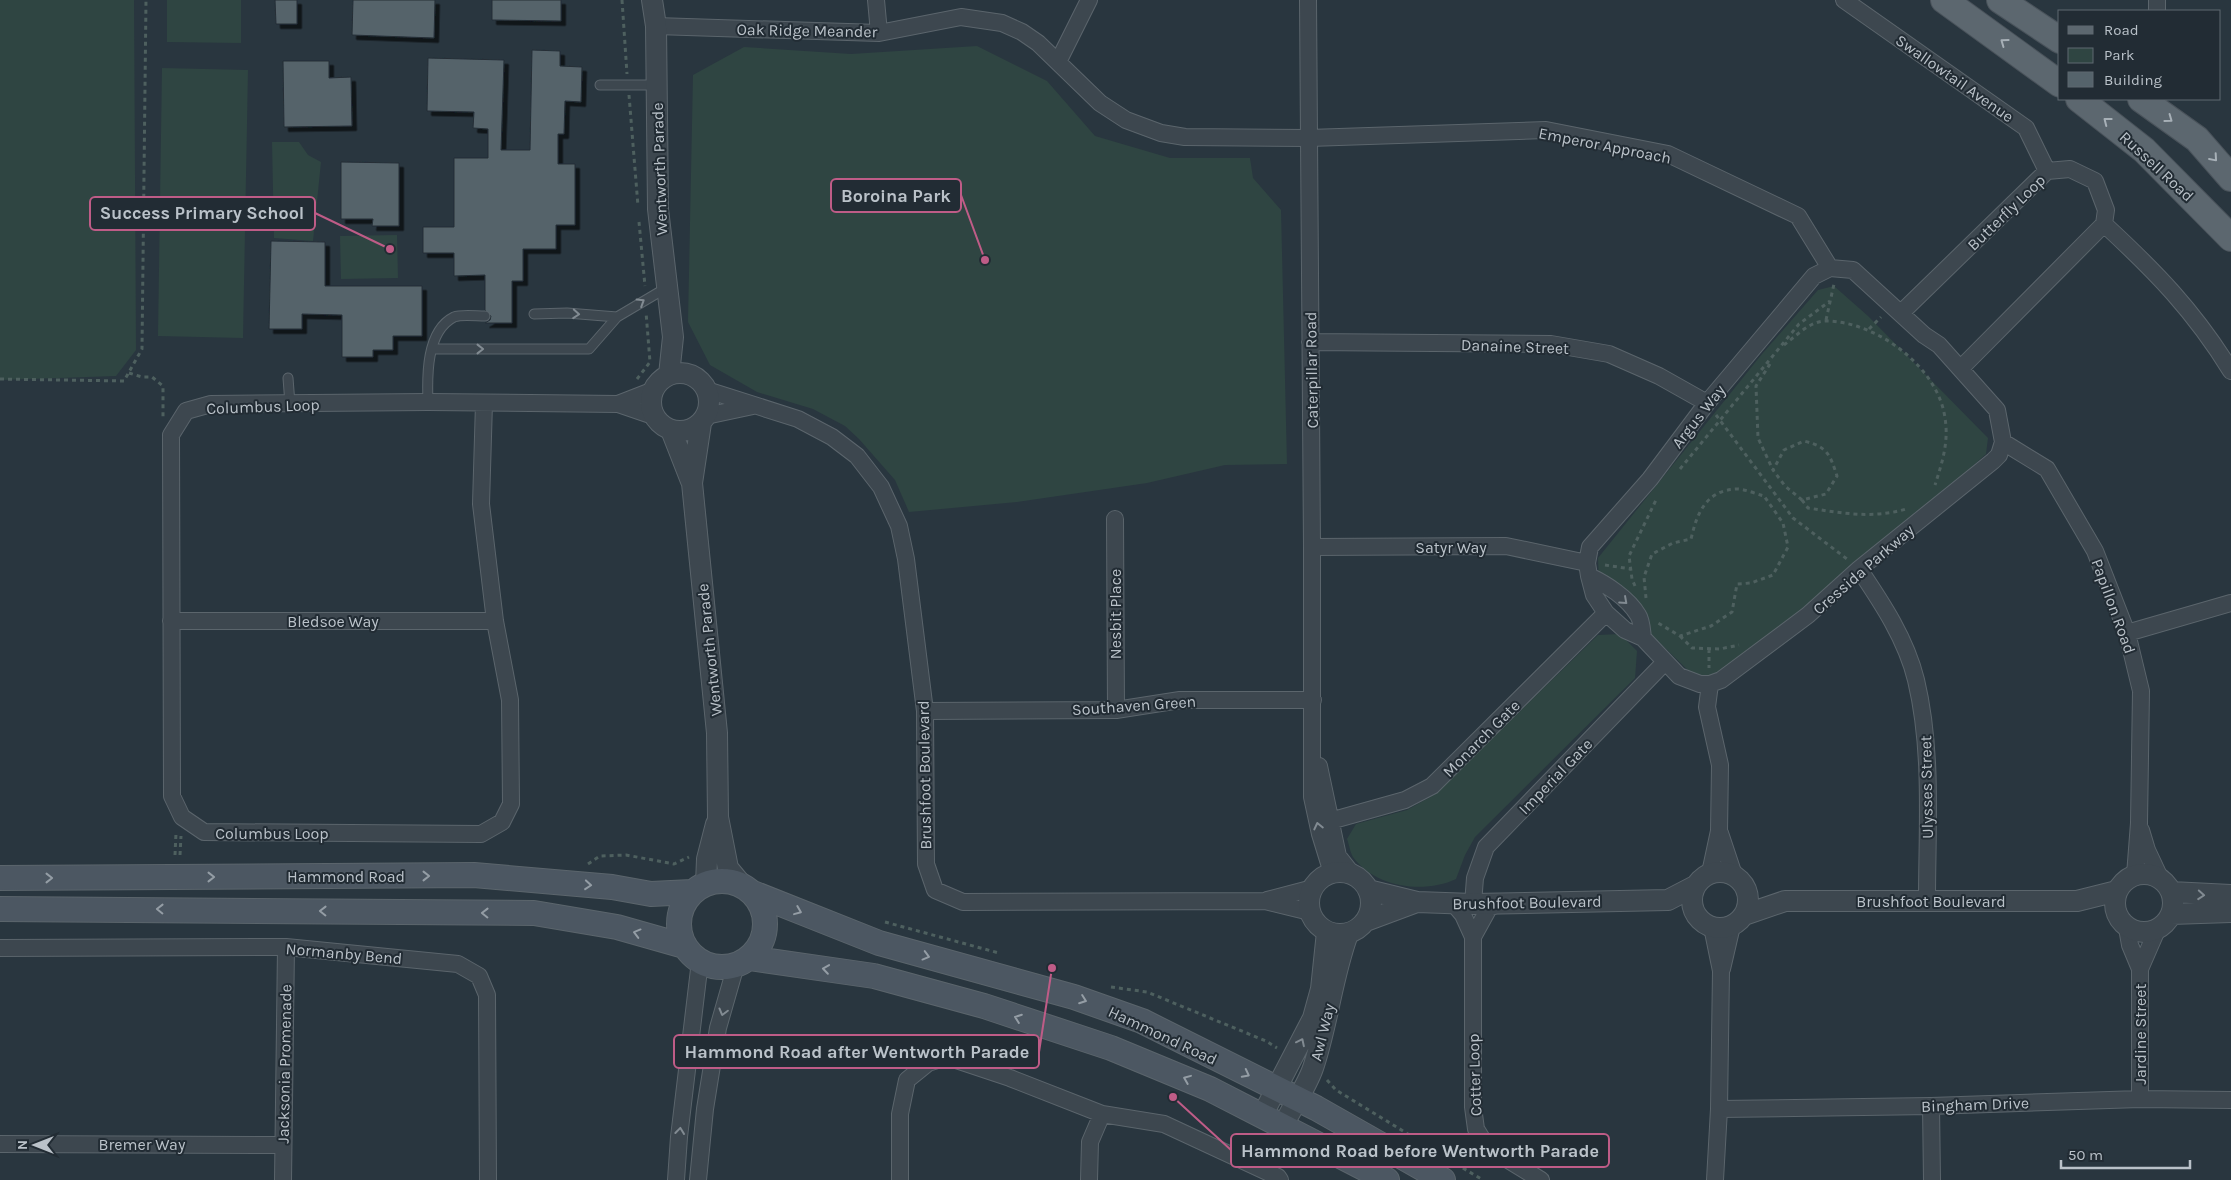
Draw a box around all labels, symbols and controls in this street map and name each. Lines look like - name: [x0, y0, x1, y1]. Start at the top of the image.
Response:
- legend: [2058, 10, 2221, 100]
- street label: Oak Ridge Meander: [736, 20, 878, 41]
- text: Road: [2104, 21, 2139, 39]
- street label: Swallowtail Avenue: [1892, 31, 2017, 126]
- one-way arrow: [2000, 39, 2009, 49]
- text: Park: [2104, 46, 2134, 64]
- text: Building: [2104, 71, 2162, 89]
- street label: Wentworth Parade: [648, 102, 671, 236]
- one-way arrow: [2163, 113, 2173, 122]
- one-way arrow: [2104, 118, 2113, 126]
- street label: Emperor Approach: [1537, 123, 1673, 168]
- street label: Russell Road: [2116, 127, 2198, 205]
- one-way arrow: [2208, 153, 2217, 162]
- street label: Butterfly Loop: [1963, 170, 2049, 254]
- callout: Boroina Park: [831, 179, 961, 212]
- text: Boroina Park: [841, 185, 951, 207]
- callout: Success Primary School: [90, 197, 315, 230]
- text: Success Primary School: [100, 202, 304, 224]
- one-way arrow: [636, 298, 645, 308]
- one-way arrow: [572, 308, 580, 319]
- street label: Caterpillar Road: [1301, 311, 1322, 429]
- street label: Danaine Street: [1461, 335, 1569, 358]
- one-way arrow: [477, 344, 485, 354]
- street label: Argus Way: [1668, 380, 1730, 452]
- street label: Columbus Loop: [206, 395, 320, 418]
- street label: Cressida Parkway: [1809, 520, 1918, 618]
- street label: Satyr Way: [1415, 538, 1487, 557]
- street label: Papillon Road: [2088, 556, 2140, 656]
- street label: Nesbit Place: [1106, 569, 1125, 659]
- street label: Wentworth Parade: [693, 583, 726, 717]
- one-way arrow: [1619, 595, 1628, 604]
- street label: Bledsoe Way: [287, 612, 379, 631]
- street label: Southaven Green: [1071, 692, 1197, 719]
- street label: Monarch Gate: [1439, 696, 1524, 781]
- street label: Brushfoot Boulevard: [914, 700, 935, 850]
- street label: Imperial Gate: [1514, 735, 1596, 818]
- street label: Ulysses Street: [1916, 735, 1937, 839]
- one-way arrow: [1313, 822, 1324, 831]
- street label: Columbus Loop: [215, 824, 329, 843]
- street label: Hammond Road: [287, 867, 405, 886]
- one-way arrow: [422, 870, 430, 881]
- one-way arrow: [208, 872, 215, 882]
- one-way arrow: [45, 873, 53, 883]
- one-way arrow: [585, 879, 593, 890]
- one-way arrow: [2197, 889, 2205, 900]
- street label: Brushfoot Boulevard: [1452, 892, 1602, 913]
- street label: Brushfoot Boulevard: [1856, 892, 2006, 911]
- one-way arrow: [156, 904, 164, 914]
- one-way arrow: [793, 905, 802, 915]
- one-way arrow: [318, 906, 326, 916]
- one-way arrow: [481, 907, 489, 918]
- one-way arrow: [633, 928, 642, 939]
- street label: Normanby Bend: [285, 939, 403, 968]
- one-way arrow: [922, 951, 930, 961]
- one-way arrow: [822, 964, 830, 975]
- street label: Jacksonia Promenade: [274, 984, 295, 1144]
- street label: Jardine Street: [2131, 984, 2150, 1084]
- one-way arrow: [1078, 994, 1086, 1004]
- street label: Awl Way: [1306, 1001, 1339, 1063]
- street label: Hammond Road: [1105, 1002, 1220, 1069]
- one-way arrow: [718, 1007, 729, 1016]
- one-way arrow: [1014, 1014, 1023, 1024]
- street label: Cotter Loop: [1464, 1033, 1485, 1117]
- callout: Hammond Road after Wentworth Parade: [674, 1035, 1039, 1068]
- one-way arrow: [1295, 1038, 1305, 1047]
- text: Hammond Road after Wentworth Parade: [685, 1041, 1029, 1063]
- one-way arrow: [1241, 1068, 1250, 1078]
- one-way arrow: [1183, 1075, 1192, 1086]
- street label: Bingham Drive: [1921, 1093, 2029, 1116]
- north arrow: [10, 1120, 60, 1170]
- one-way arrow: [674, 1127, 685, 1135]
- callout: Hammond Road before Wentworth Parade: [1231, 1134, 1609, 1167]
- street label: Bremer Way: [99, 1135, 186, 1154]
- scale bar: [2061, 1138, 2190, 1170]
- text: N: [14, 1140, 31, 1150]
- text: Hammond Road before Wentworth Parade: [1241, 1140, 1599, 1162]
- text: 50 m: [2068, 1146, 2103, 1164]

